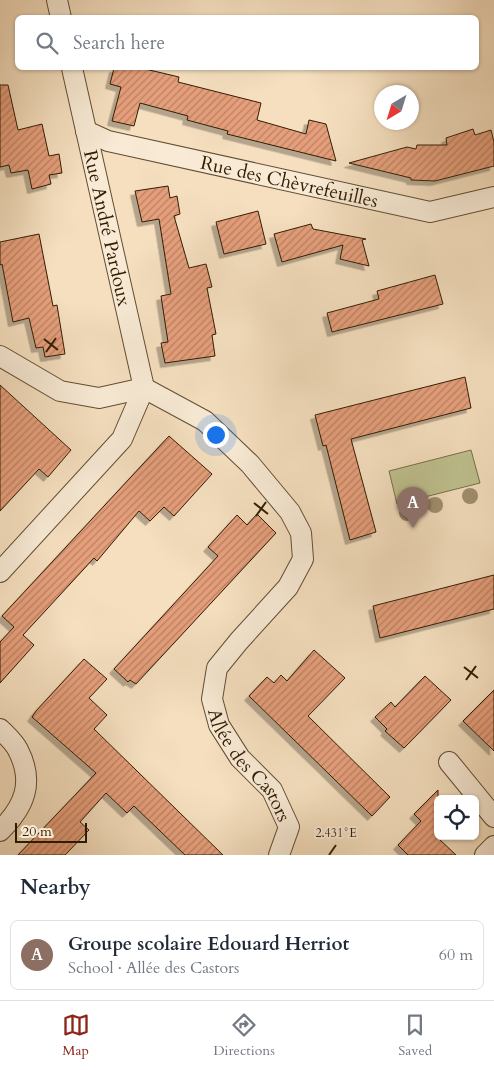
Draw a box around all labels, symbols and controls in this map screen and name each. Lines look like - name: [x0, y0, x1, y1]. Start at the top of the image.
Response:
- search box: [15, 15, 479, 70]
- icon: search: [33, 29, 61, 57]
- text: Search here: [73, 30, 165, 56]
- north arrow: [374, 85, 419, 130]
- street label: Rue André Pardoux: [77, 148, 137, 309]
- street label: Rue des Chèvrefeuilles: [198, 150, 381, 214]
- your location: [203, 422, 229, 448]
- pin: A: [397, 487, 429, 528]
- street label: Allée des Castors: [201, 705, 297, 826]
- map controls: [434, 795, 479, 840]
- button: locate: [434, 795, 479, 840]
- scale bar: [15, 820, 88, 843]
- text: 20 m: [22, 822, 52, 841]
- text: 2.431°E: [315, 825, 357, 841]
- text: Nearby: [20, 873, 91, 902]
- text: Groupe scolaire Edouard Herriot: [68, 931, 349, 957]
- text: A: [31, 944, 43, 966]
- text: 60 m: [439, 944, 473, 966]
- text: School · Allée des Castors: [68, 957, 239, 979]
- tab: Map: [62, 1011, 90, 1060]
- tab: Directions: [213, 1011, 275, 1060]
- tab: Saved: [398, 1011, 432, 1060]

